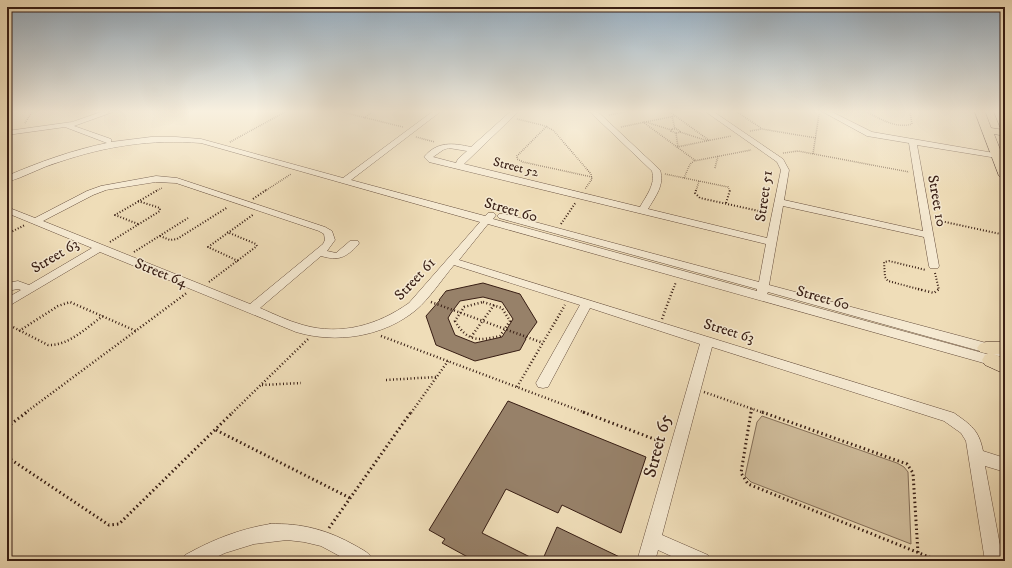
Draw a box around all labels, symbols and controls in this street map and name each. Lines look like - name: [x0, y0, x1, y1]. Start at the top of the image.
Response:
- street label: Street 52: [492, 154, 541, 181]
- street label: Street 51: [751, 169, 777, 223]
- street label: Street 10: [923, 174, 951, 228]
- street label: Street 60: [482, 193, 540, 227]
- street label: Street 63: [28, 234, 82, 278]
- street label: Street 64: [132, 254, 190, 292]
- street label: Street 61: [390, 254, 440, 304]
- street label: Street 60: [794, 281, 852, 315]
- street label: Street 63: [701, 314, 757, 348]
- street label: Street 65: [639, 412, 677, 480]

